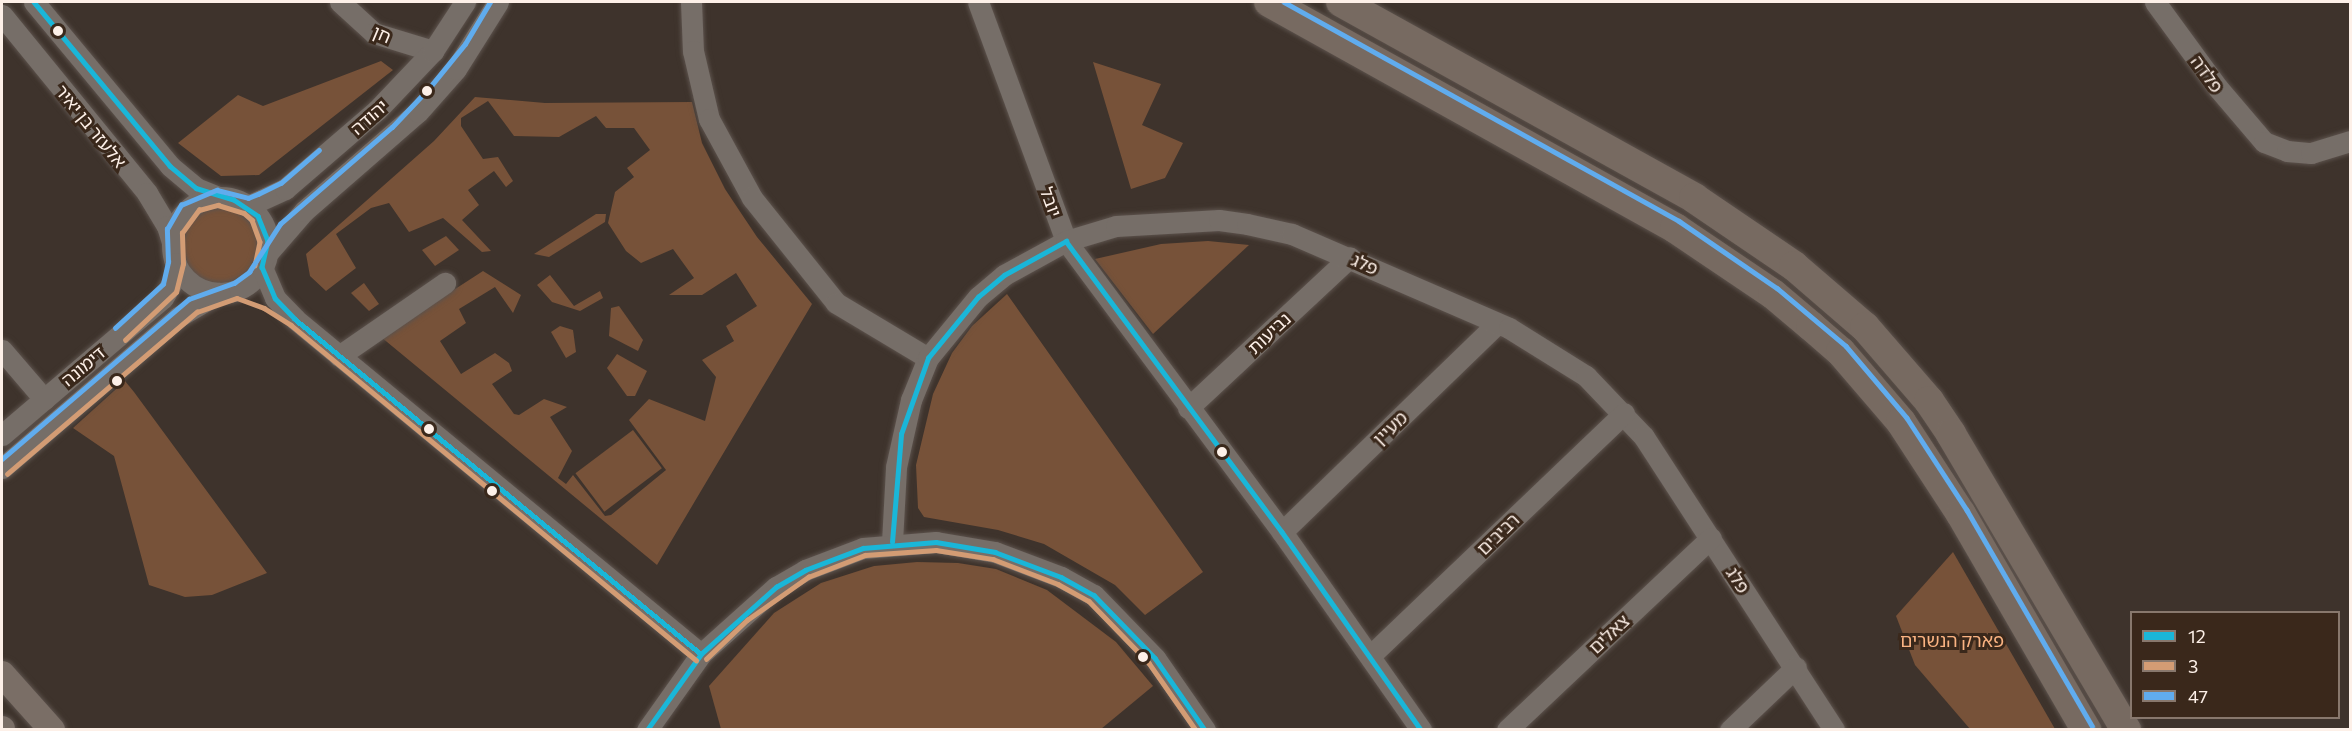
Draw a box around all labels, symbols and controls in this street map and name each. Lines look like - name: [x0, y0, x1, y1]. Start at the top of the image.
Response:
- street label: חן: [370, 21, 394, 47]
- unlabelled marker: [52, 25, 64, 37]
- street label: פלדה: [2186, 51, 2228, 97]
- street label: אלעזר בן יאיר: [51, 80, 131, 172]
- unlabelled marker: [421, 85, 433, 97]
- street label: יהודה: [346, 95, 392, 139]
- street label: יובל: [1036, 184, 1066, 220]
- street label: פלג: [1348, 249, 1382, 279]
- street label: נביעות: [1243, 308, 1295, 358]
- street label: דימונה: [57, 342, 109, 390]
- unlabelled marker: [111, 375, 123, 387]
- street label: מעיין: [1368, 407, 1412, 449]
- unlabelled marker: [423, 423, 435, 435]
- unlabelled marker: [1216, 446, 1228, 458]
- unlabelled marker: [486, 485, 498, 497]
- street label: רביבים: [1472, 509, 1524, 559]
- street label: פלג: [1722, 563, 1754, 597]
- street label: צאלים: [1584, 610, 1634, 658]
- legend: [2130, 611, 2340, 719]
- text: 12: [2188, 625, 2206, 647]
- park label: פארק הנשרים: [1900, 629, 2004, 651]
- unlabelled marker: [1137, 651, 1149, 663]
- text: 3: [2188, 655, 2198, 677]
- text: 47: [2188, 685, 2208, 707]

